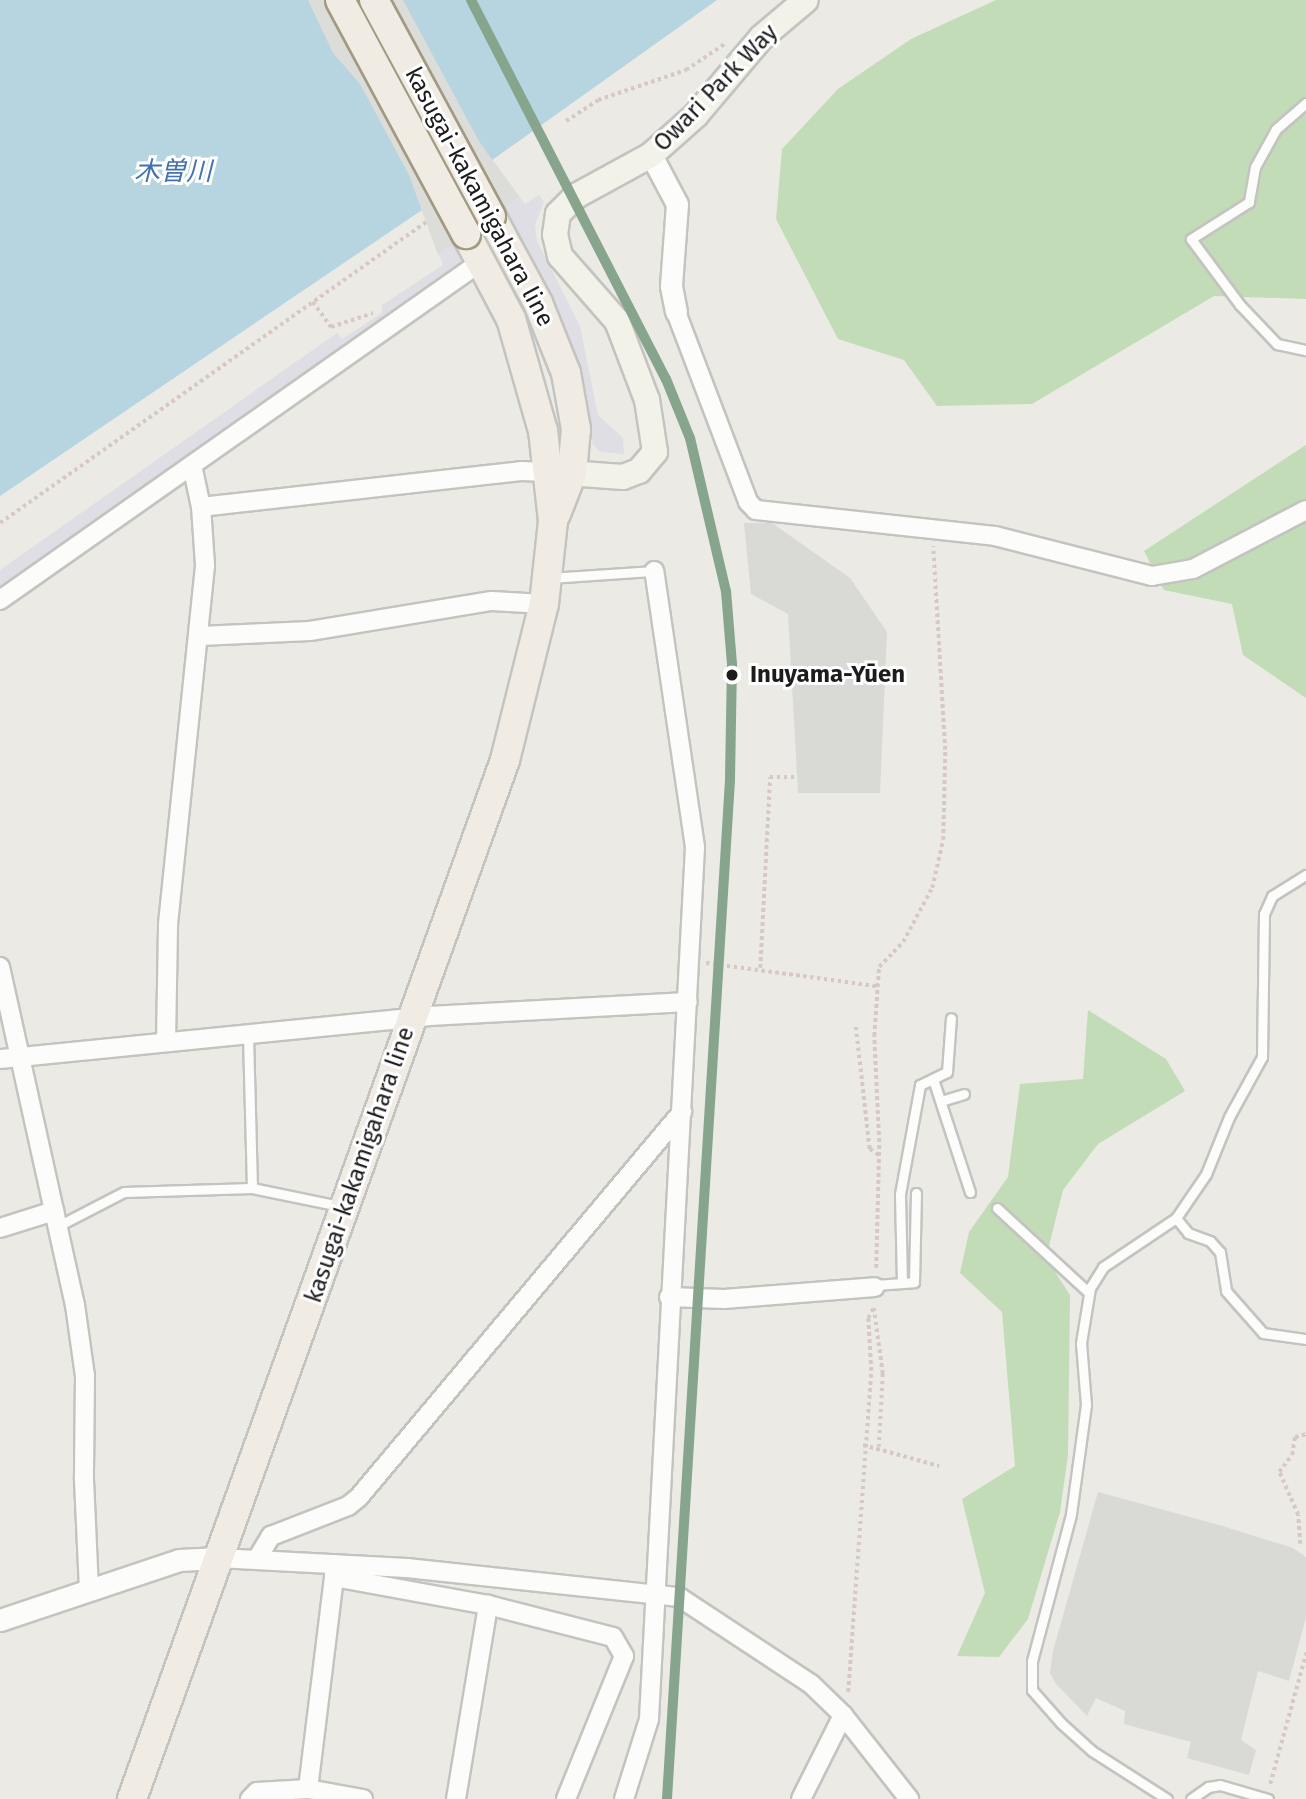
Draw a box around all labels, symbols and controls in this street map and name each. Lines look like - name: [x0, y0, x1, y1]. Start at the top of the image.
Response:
- street label: Owari Park Way: [648, 18, 784, 158]
- street label: kasugai-kakamigahara line: [398, 62, 560, 332]
- water label: 木曽川: [134, 156, 212, 188]
- place label: Inuyama-Yūen: [750, 661, 905, 689]
- marker: Inuyama-Yūen: [721, 664, 743, 686]
- street label: kasugai-kakamigahara line: [299, 1023, 421, 1307]

